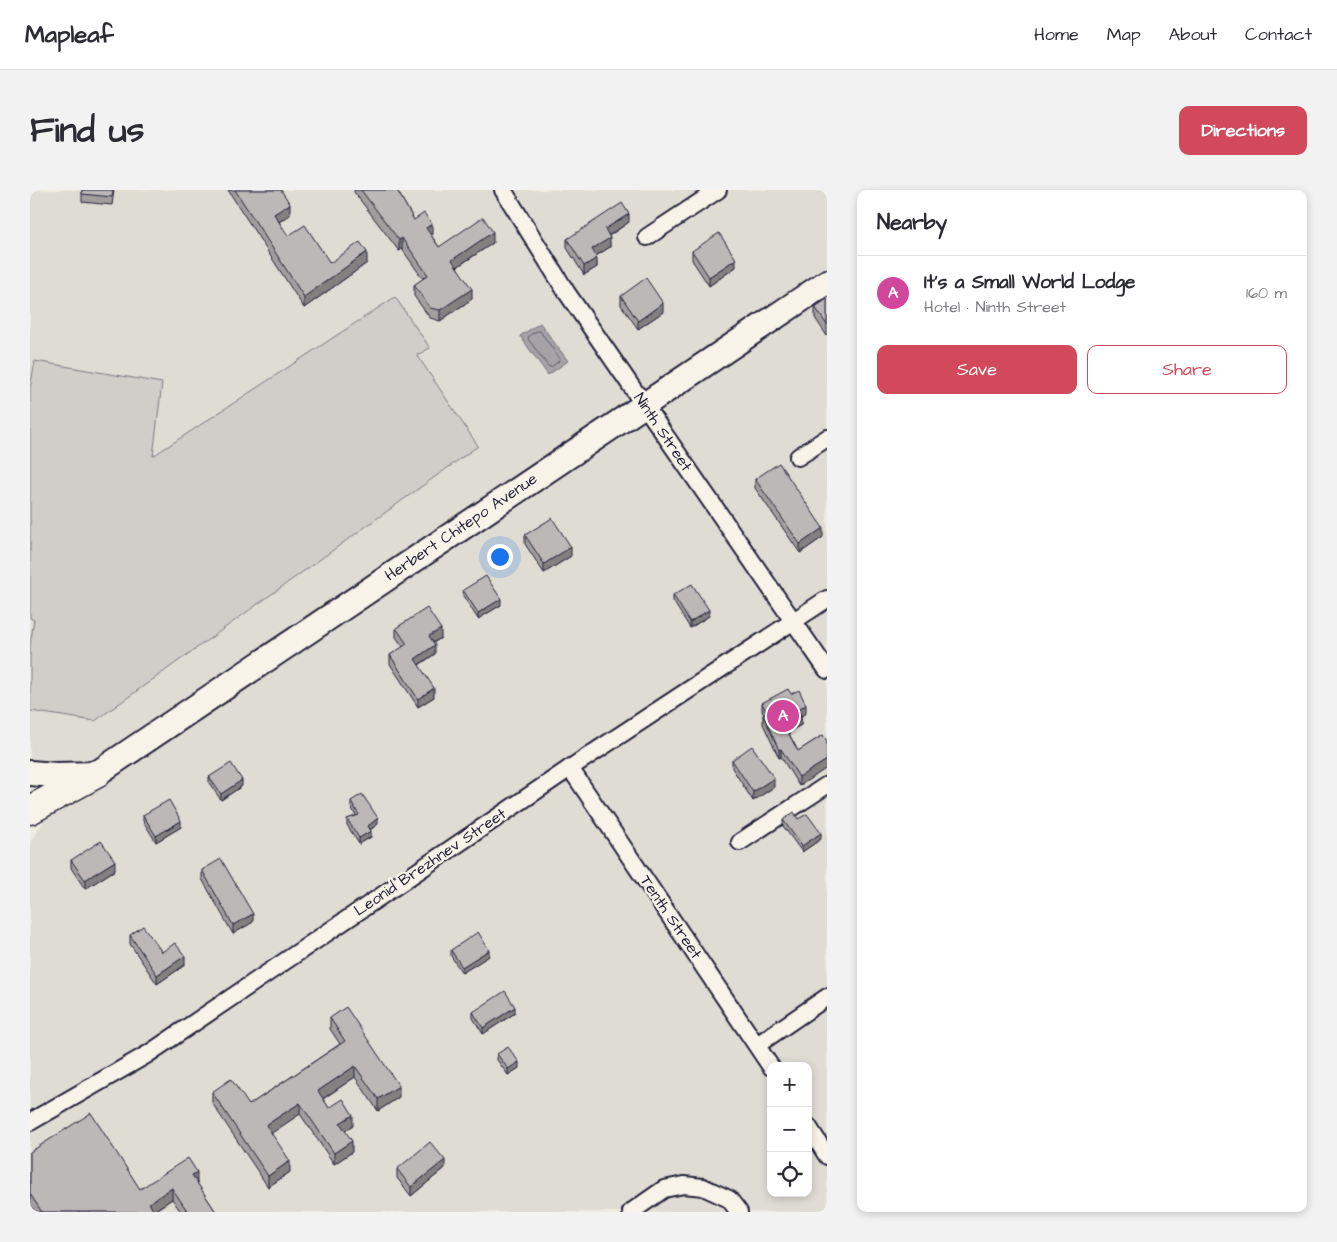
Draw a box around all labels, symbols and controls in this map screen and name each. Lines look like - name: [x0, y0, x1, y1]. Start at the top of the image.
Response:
- text: Mapleaf: [25, 18, 114, 52]
- text: Home: [1034, 22, 1079, 47]
- text: Map: [1107, 22, 1141, 47]
- text: About: [1169, 22, 1217, 47]
- text: Contact: [1245, 22, 1312, 47]
- text: Find us: [30, 106, 144, 155]
- button: Directions: [1179, 106, 1307, 155]
- text: Nearby: [877, 208, 947, 237]
- text: It's a Small World Lodge: [924, 269, 1135, 296]
- text: A: [888, 282, 898, 304]
- text: 160 m: [1246, 282, 1287, 304]
- text: Hotel · Ninth Street: [924, 296, 1066, 318]
- button: Save: [877, 345, 1077, 394]
- button: Share: [1087, 345, 1287, 394]
- street label: Ninth Street: [629, 388, 698, 476]
- street label: Herbert Chitepo Avenue: [380, 467, 542, 586]
- your location: [487, 544, 513, 570]
- pin: A: [767, 697, 799, 735]
- street label: Leonid Brezhnev Street: [350, 802, 511, 921]
- street label: Tenth Street: [635, 871, 707, 964]
- map controls: [767, 1062, 812, 1197]
- button: +: [767, 1062, 812, 1107]
- button: −: [767, 1107, 812, 1152]
- button: locate: [767, 1152, 812, 1197]

